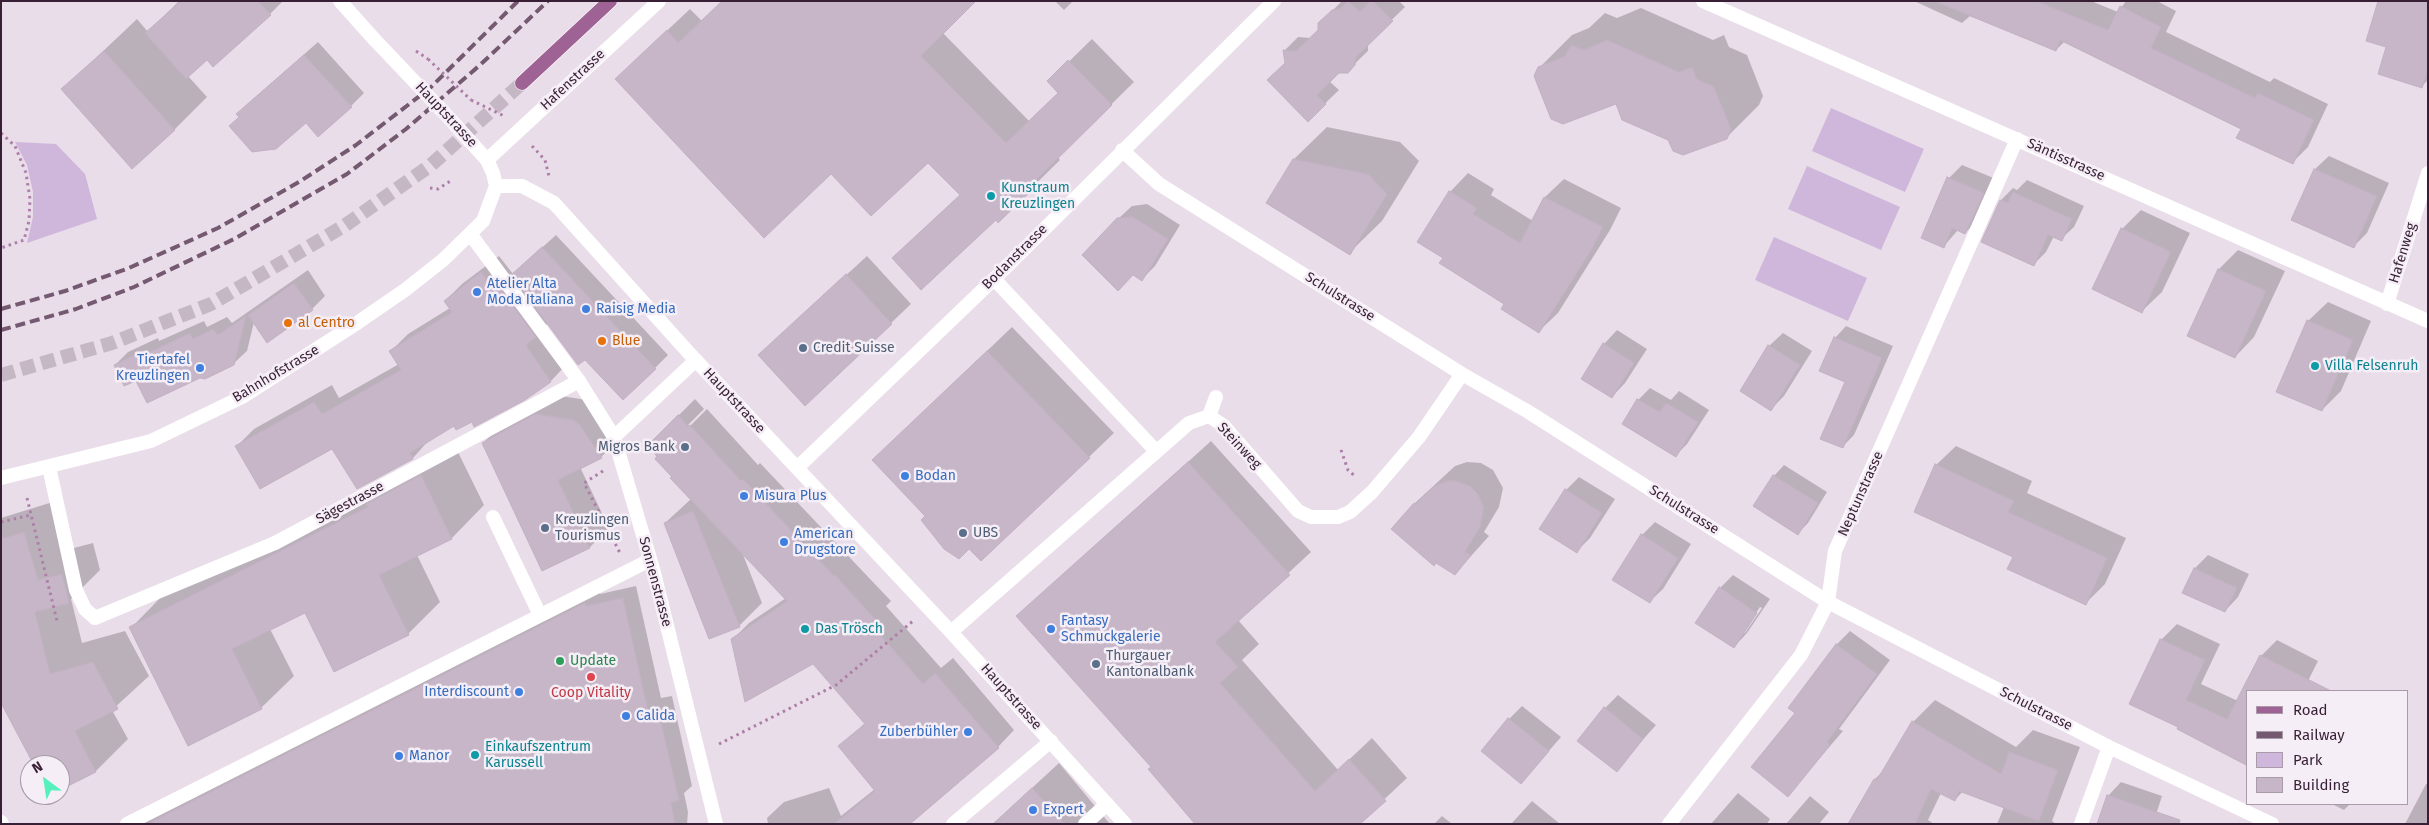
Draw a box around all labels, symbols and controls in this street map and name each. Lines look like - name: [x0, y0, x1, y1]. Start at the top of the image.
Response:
- street label: Hafenstrasse: [537, 46, 609, 114]
- street label: Hauptstrasse: [411, 79, 481, 151]
- street label: Säntisstrasse: [2024, 135, 2108, 185]
- place label: Kunstraum Kreuzlingen: [1001, 180, 1075, 212]
- marker: Kunstraum Kreuzlingen: [985, 190, 997, 202]
- street label: Bodanstrasse: [979, 221, 1051, 293]
- street label: Hafenweg: [2386, 221, 2420, 285]
- street label: Schulstrasse: [1302, 269, 1378, 325]
- place label: Atelier Alta Moda Italiana: [487, 276, 574, 308]
- marker: Atelier Alta Moda Italiana: [471, 286, 483, 298]
- place label: Raisig Media: [596, 301, 676, 317]
- marker: Raisig Media: [580, 303, 592, 315]
- place label: al Centro: [298, 315, 355, 331]
- marker: al Centro: [282, 317, 294, 329]
- place label: Blue: [612, 333, 640, 349]
- marker: Blue: [596, 335, 608, 347]
- place label: Credit Suisse: [813, 340, 895, 356]
- street label: Bahnhofstrasse: [230, 342, 322, 406]
- marker: Credit Suisse: [797, 342, 809, 354]
- place label: Tiertafel Kreuzlingen: [116, 352, 190, 384]
- place label: Villa Felsenruh: [2325, 358, 2418, 374]
- marker: Villa Felsenruh: [2309, 360, 2321, 372]
- marker: Tiertafel Kreuzlingen: [194, 362, 206, 374]
- street label: Hauptstrasse: [699, 365, 769, 437]
- street label: Steinweg: [1213, 419, 1265, 473]
- place label: Migros Bank: [598, 439, 675, 455]
- marker: Migros Bank: [679, 441, 691, 453]
- street label: Neptunstrasse: [1835, 449, 1887, 539]
- place label: Bodan: [915, 468, 956, 484]
- marker: Bodan: [899, 470, 911, 482]
- street label: Sägestrasse: [313, 478, 387, 528]
- street label: Schulstrasse: [1646, 482, 1722, 538]
- place label: Misura Plus: [754, 488, 827, 504]
- marker: Misura Plus: [738, 490, 750, 502]
- place label: Kreuzlingen Tourismus: [555, 512, 629, 544]
- marker: Kreuzlingen Tourismus: [539, 522, 551, 534]
- place label: UBS: [973, 525, 998, 541]
- place label: American Drugstore: [794, 526, 856, 558]
- marker: UBS: [957, 527, 969, 539]
- street label: Sonnenstrasse: [635, 535, 675, 629]
- marker: American Drugstore: [778, 536, 790, 548]
- place label: Fantasy Schmuckgalerie: [1061, 613, 1161, 646]
- place label: Das Trösch: [815, 621, 883, 637]
- marker: Das Trösch: [799, 623, 811, 635]
- marker: Fantasy Schmuckgalerie: [1045, 623, 1057, 635]
- place label: Thurgauer Kantonalbank: [1106, 648, 1194, 680]
- place label: Update: [570, 653, 616, 669]
- marker: Update: [554, 655, 566, 667]
- marker: Thurgauer Kantonalbank: [1090, 658, 1102, 670]
- street label: Hauptstrasse: [977, 660, 1045, 734]
- marker: Coop Vitality: [585, 671, 597, 683]
- place label: Interdiscount: [424, 684, 509, 700]
- street label: Schulstrasse: [1997, 684, 2075, 734]
- place label: Coop Vitality: [551, 685, 631, 701]
- marker: Interdiscount: [513, 686, 525, 698]
- legend: [2246, 690, 2409, 805]
- text: Road: [2293, 701, 2328, 719]
- place label: Calida: [636, 708, 675, 724]
- marker: Calida: [620, 710, 632, 722]
- place label: Zuberbühler: [880, 724, 958, 740]
- marker: Zuberbühler: [962, 726, 974, 738]
- text: Railway: [2293, 726, 2345, 744]
- place label: Einkaufszentrum Karussell: [485, 739, 591, 772]
- place label: Manor: [409, 748, 449, 764]
- marker: Einkaufszentrum Karussell: [469, 749, 481, 761]
- marker: Manor: [393, 750, 405, 762]
- text: Park: [2293, 751, 2323, 769]
- north arrow: [20, 755, 70, 805]
- text: N: [29, 758, 46, 777]
- text: Building: [2293, 776, 2349, 794]
- place label: Expert: [1043, 802, 1084, 818]
- marker: Expert: [1027, 804, 1039, 816]

